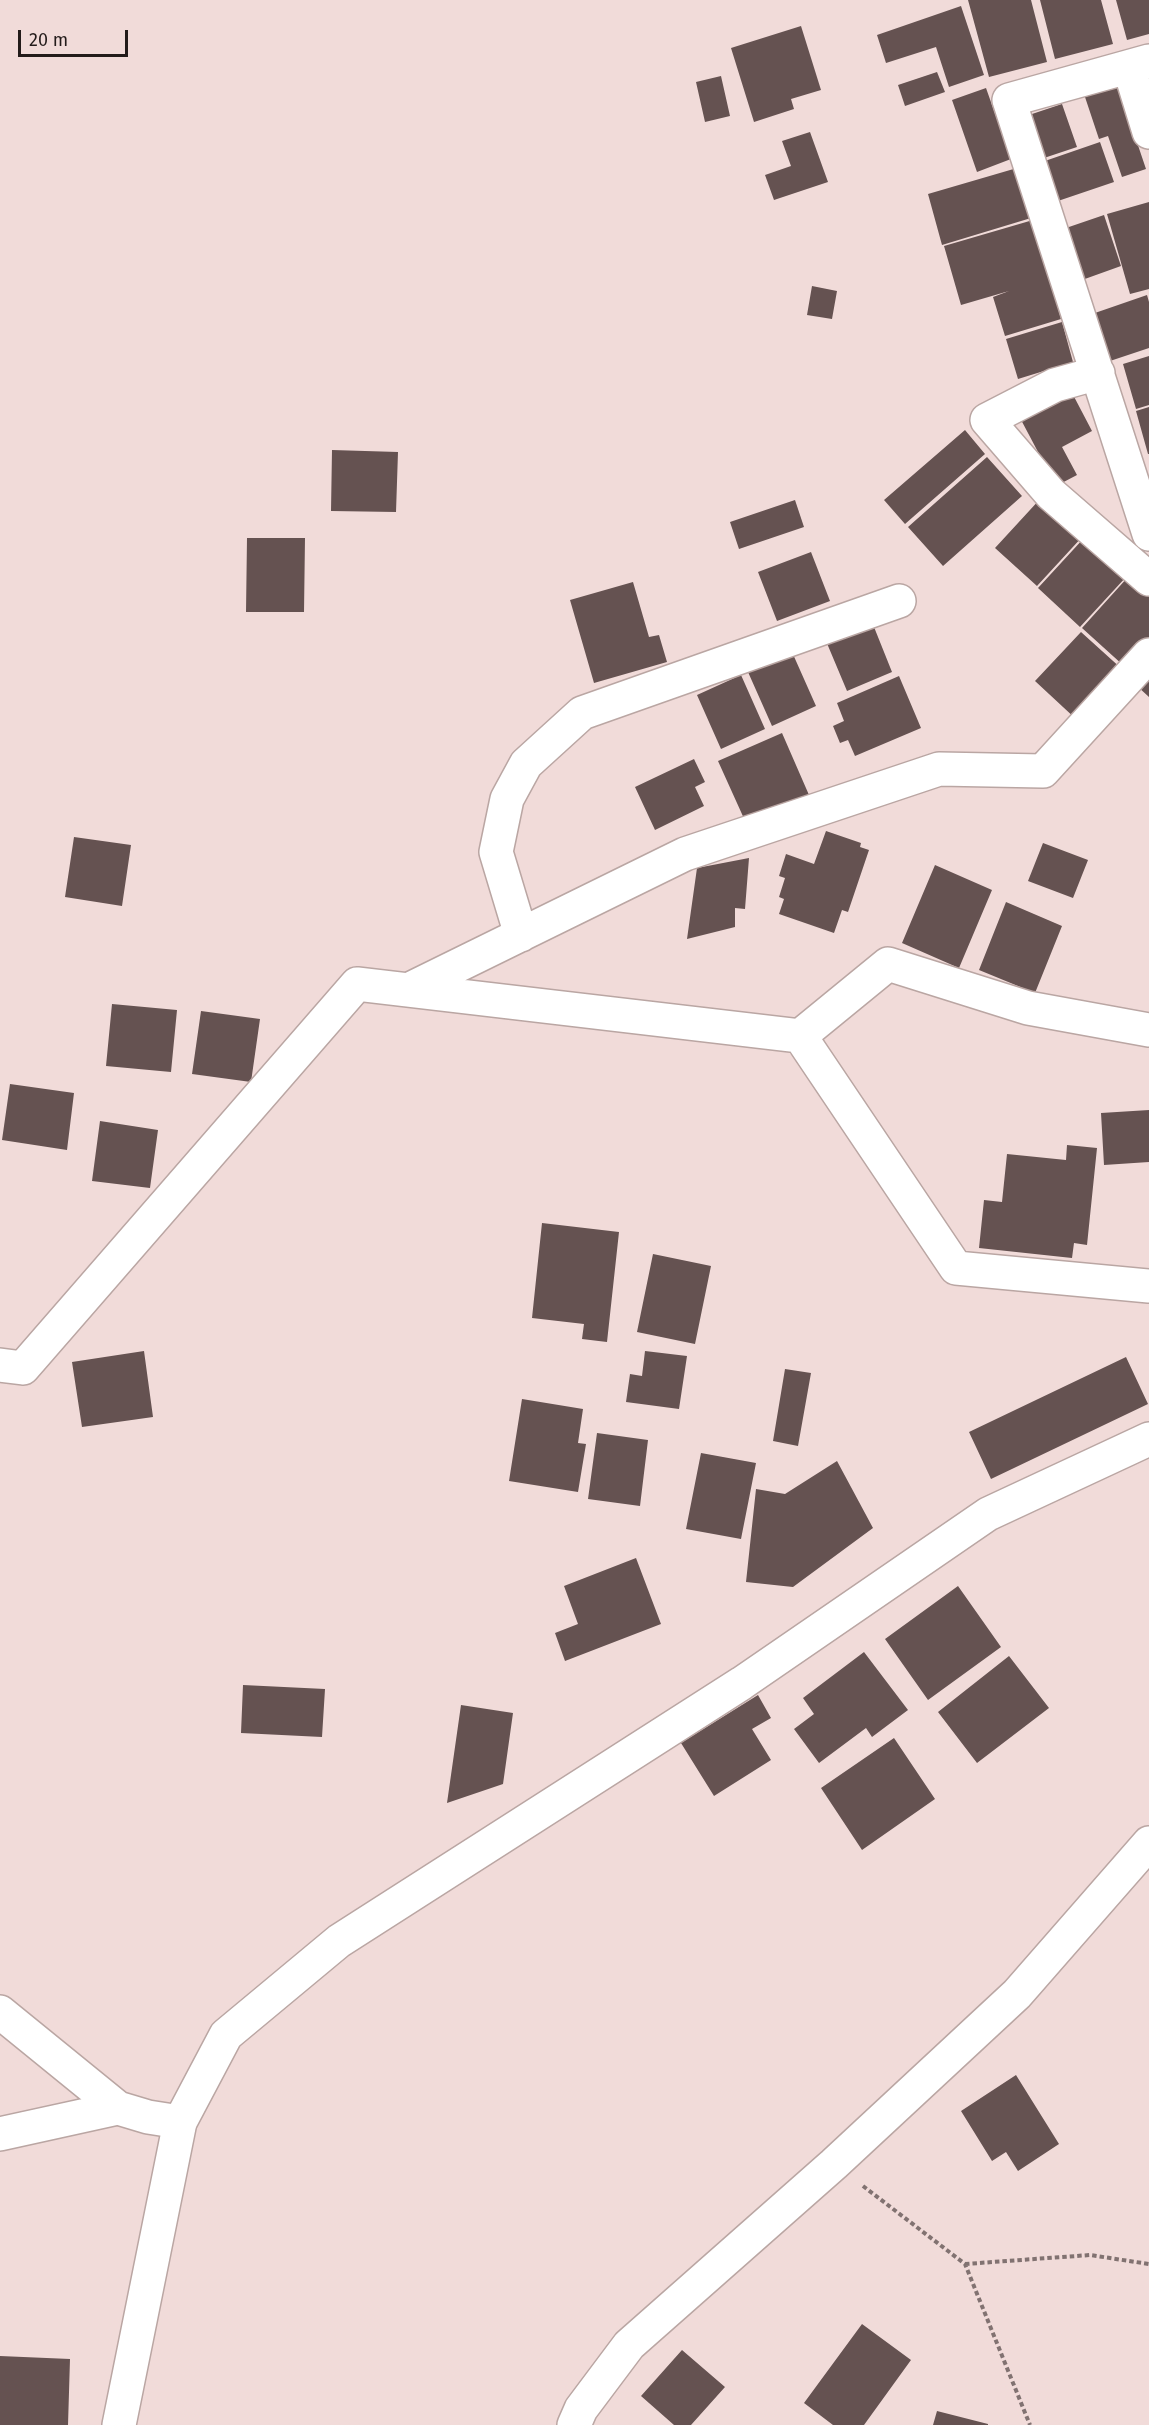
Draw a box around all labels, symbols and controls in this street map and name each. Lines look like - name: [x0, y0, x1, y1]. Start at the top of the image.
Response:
- scale bar: [21, 18, 130, 56]
- text: 20 m: [29, 29, 68, 51]

